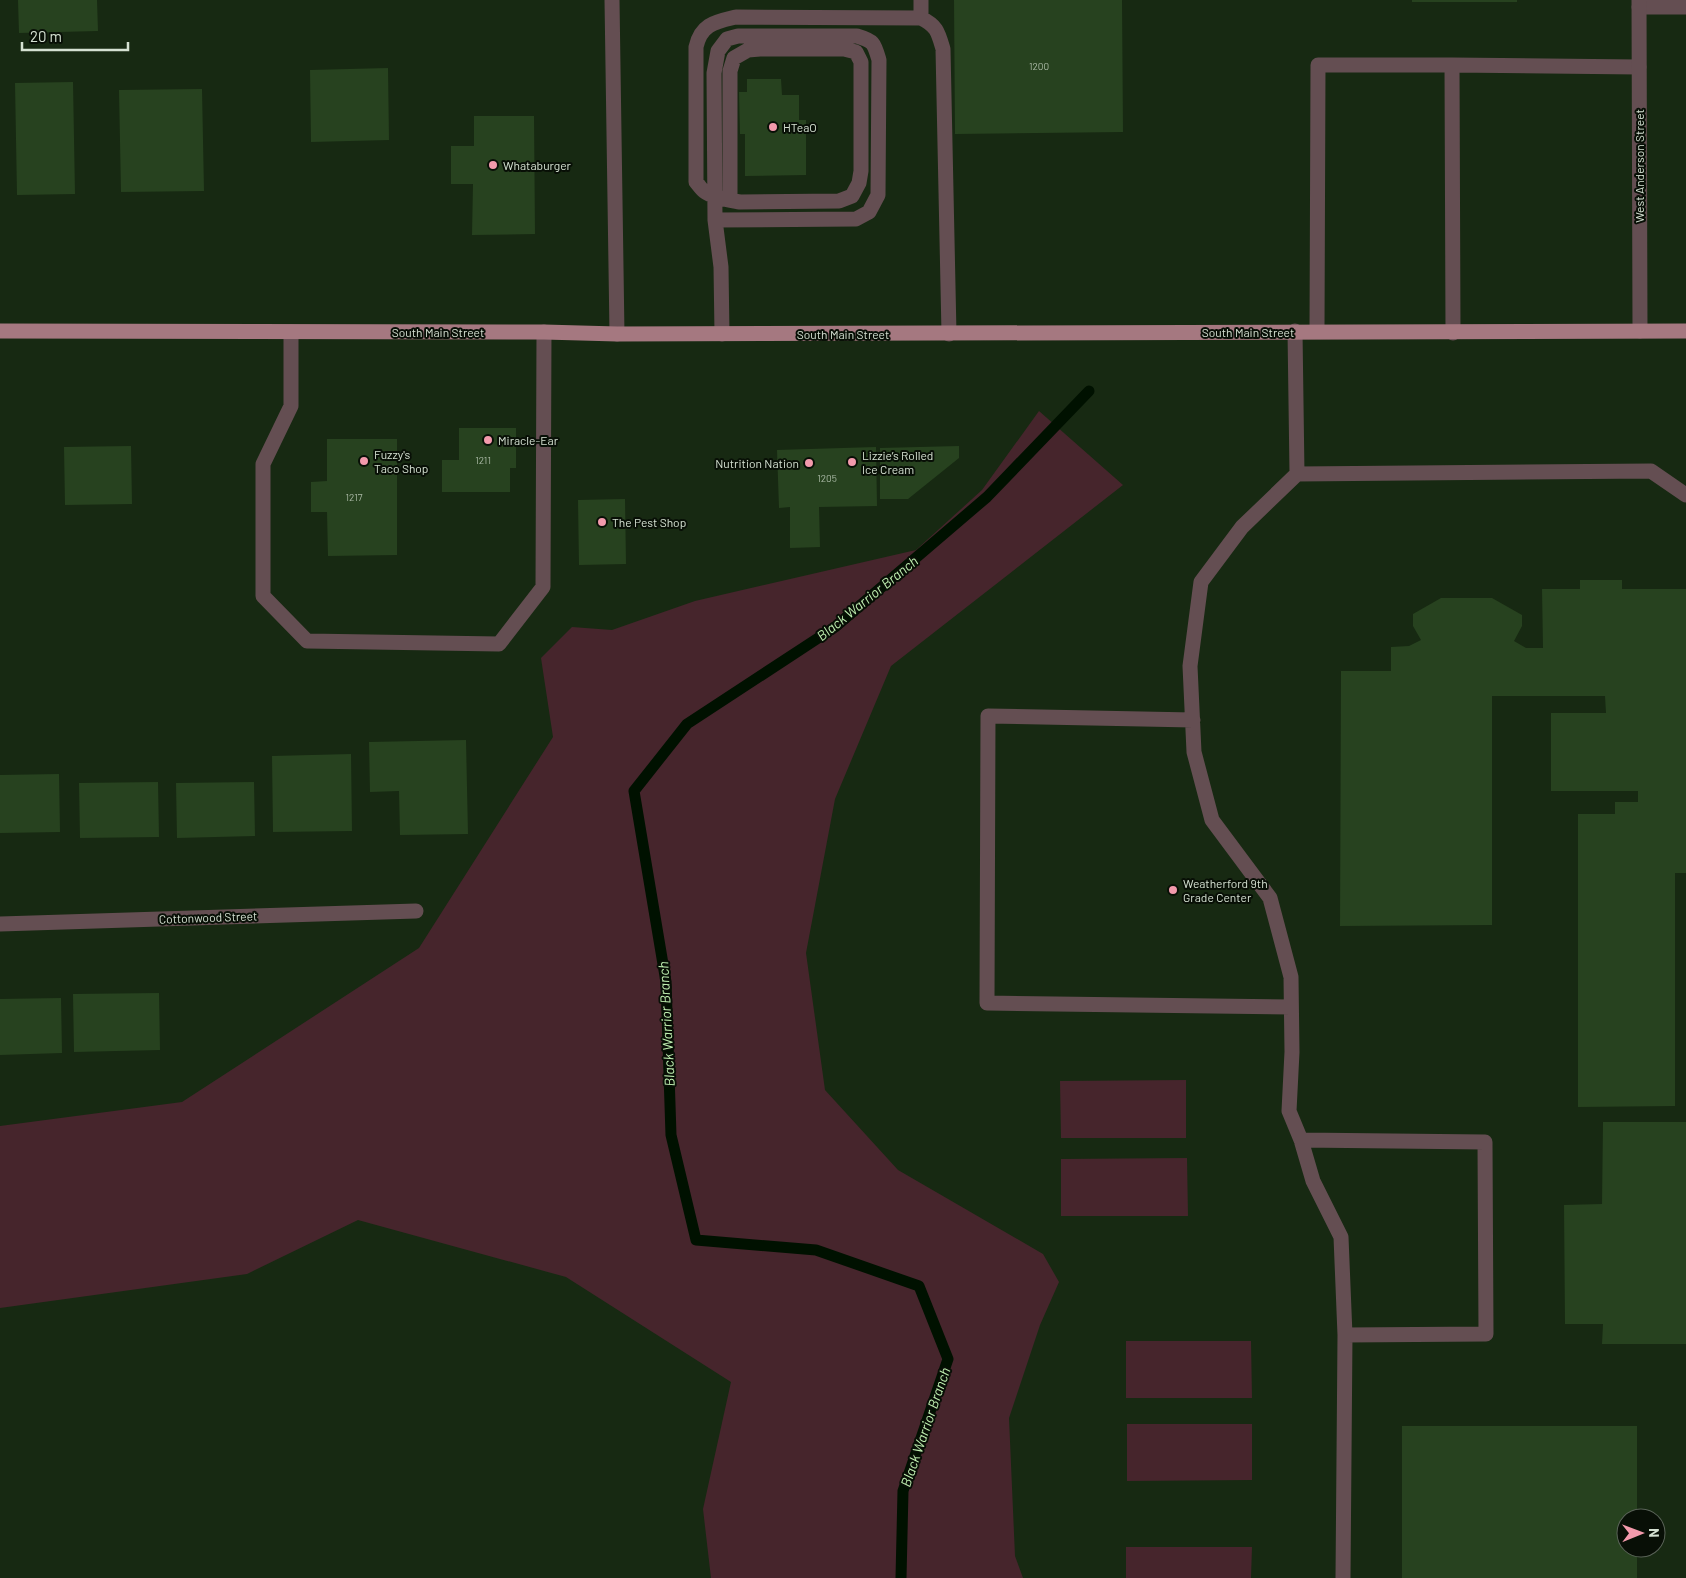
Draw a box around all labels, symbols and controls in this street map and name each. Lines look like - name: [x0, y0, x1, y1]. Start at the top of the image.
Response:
- scale bar: [22, 20, 129, 52]
- text: 20 m: [30, 27, 62, 45]
- house number: 1200: [1029, 60, 1049, 72]
- street label: West Anderson Street: [1632, 109, 1646, 223]
- place label: HTeaO: [783, 120, 817, 134]
- marker: HTeaO: [767, 121, 779, 133]
- place label: Whataburger: [503, 158, 572, 172]
- marker: Whataburger: [487, 159, 499, 171]
- street label: South Main Street: [392, 325, 484, 339]
- street label: South Main Street: [1202, 325, 1294, 339]
- street label: South Main Street: [797, 327, 889, 341]
- place label: Miracle-Ear: [498, 433, 559, 447]
- marker: Miracle-Ear: [482, 434, 494, 446]
- place label: Fuzzy's Taco Shop: [374, 447, 428, 475]
- place label: Lizzie’s Rolled Ice Cream: [862, 448, 933, 476]
- house number: 1211: [475, 454, 491, 466]
- marker: Fuzzy's Taco Shop: [358, 455, 370, 467]
- place label: Nutrition Nation: [715, 456, 799, 470]
- marker: Lizzie’s Rolled Ice Cream: [846, 456, 858, 468]
- marker: Nutrition Nation: [803, 457, 815, 469]
- house number: 1205: [817, 472, 837, 484]
- house number: 1217: [346, 491, 363, 503]
- place label: The Pest Shop: [612, 515, 686, 529]
- marker: The Pest Shop: [596, 516, 608, 528]
- water label: Black Warrior Branch: [813, 552, 921, 644]
- place label: Weatherford 9th Grade Center: [1183, 876, 1268, 904]
- marker: Weatherford 9th Grade Center: [1167, 884, 1179, 896]
- street label: Cottonwood Street: [159, 908, 257, 926]
- water label: Black Warrior Branch: [654, 961, 678, 1087]
- water label: Black Warrior Branch: [897, 1365, 953, 1489]
- north arrow: [1616, 1508, 1666, 1558]
- text: N: [1646, 1528, 1663, 1538]

